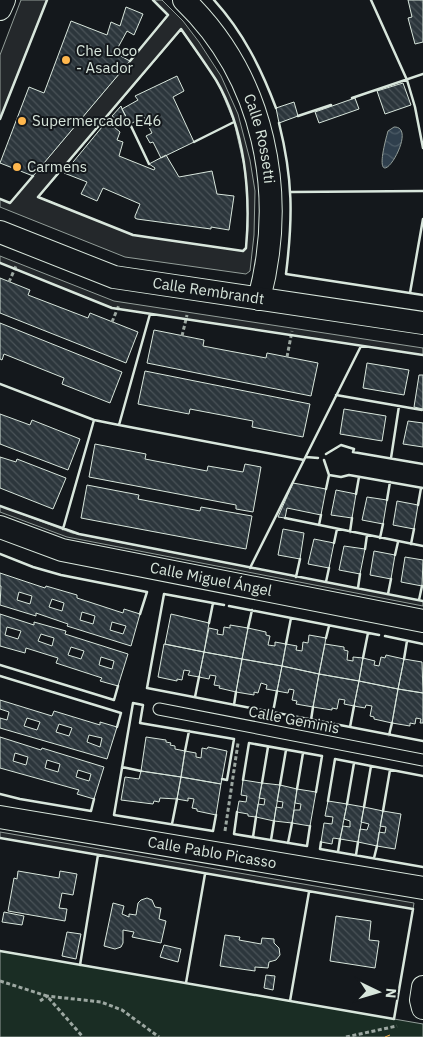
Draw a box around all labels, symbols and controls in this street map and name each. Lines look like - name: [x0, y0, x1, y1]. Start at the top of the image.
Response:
- place label: Che Loco - Asador: [76, 41, 137, 77]
- marker: Che Loco - Asador: [60, 54, 72, 66]
- street label: Calle Rossetti: [240, 91, 279, 184]
- place label: Supermercado E46: [32, 111, 161, 130]
- marker: Supermercado E46: [16, 115, 28, 127]
- place label: Carmens: [27, 157, 87, 176]
- marker: Carmens: [11, 161, 23, 173]
- street label: Calle Rembrandt: [151, 273, 266, 308]
- street label: Calle Miguel Ángel: [149, 558, 274, 600]
- street label: Calle Geminis: [247, 701, 341, 738]
- street label: Calle Pablo Picasso: [146, 832, 278, 872]
- north arrow: [353, 967, 403, 1017]
- text: N: [382, 987, 400, 999]

